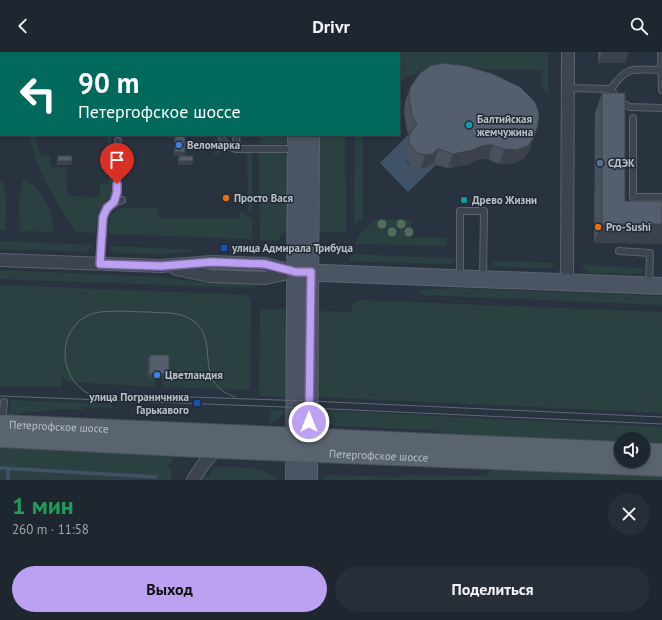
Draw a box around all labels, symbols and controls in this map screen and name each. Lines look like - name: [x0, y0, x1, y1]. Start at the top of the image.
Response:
- icon: back: [12, 15, 34, 37]
- text: Drivr: [312, 15, 350, 38]
- icon: search: [628, 15, 650, 37]
- text: 90 m: [78, 64, 139, 101]
- icon: left: [12, 68, 64, 120]
- text: Петергофское шоссе: [78, 100, 241, 123]
- place label: Балтийская жемчужина: [476, 112, 533, 139]
- marker: Балтийская жемчужина: [464, 120, 474, 130]
- place label: Веломарка: [187, 138, 240, 152]
- marker: Веломарка: [174, 140, 184, 150]
- pin: [100, 143, 134, 184]
- icon: arrive: [106, 149, 128, 171]
- place label: СДЭК: [608, 156, 635, 170]
- marker: СДЭК: [595, 158, 605, 168]
- place label: Просто Вася: [234, 191, 293, 205]
- marker: Просто Вася: [221, 193, 231, 203]
- place label: Древо Жизни: [472, 193, 537, 207]
- marker: Древо Жизни: [459, 195, 469, 205]
- place label: Pro-Sushi: [606, 220, 651, 234]
- marker: Pro-Sushi: [593, 222, 603, 232]
- place label: улица Адмирала Трибуца: [231, 241, 353, 255]
- marker: улица Адмирала Трибуца: [219, 243, 229, 253]
- place label: Цветландия: [165, 368, 223, 382]
- marker: Цветландия: [152, 370, 162, 380]
- place label: улица Пограничника Гарькавого: [88, 390, 189, 417]
- marker: улица Пограничника Гарькавого: [192, 398, 202, 408]
- position arrow: [288, 401, 330, 443]
- street label: Петергофское шоссе: [9, 417, 109, 436]
- map controls: [614, 432, 650, 468]
- button: sound: [614, 432, 650, 468]
- street label: Петергофское шоссе: [329, 447, 429, 465]
- text: 1 мин: [12, 490, 74, 521]
- button: close: [608, 493, 650, 535]
- text: 260 m · 11:58: [12, 521, 89, 538]
- button: Выход: [12, 566, 327, 612]
- button: Поделиться: [335, 566, 650, 612]

